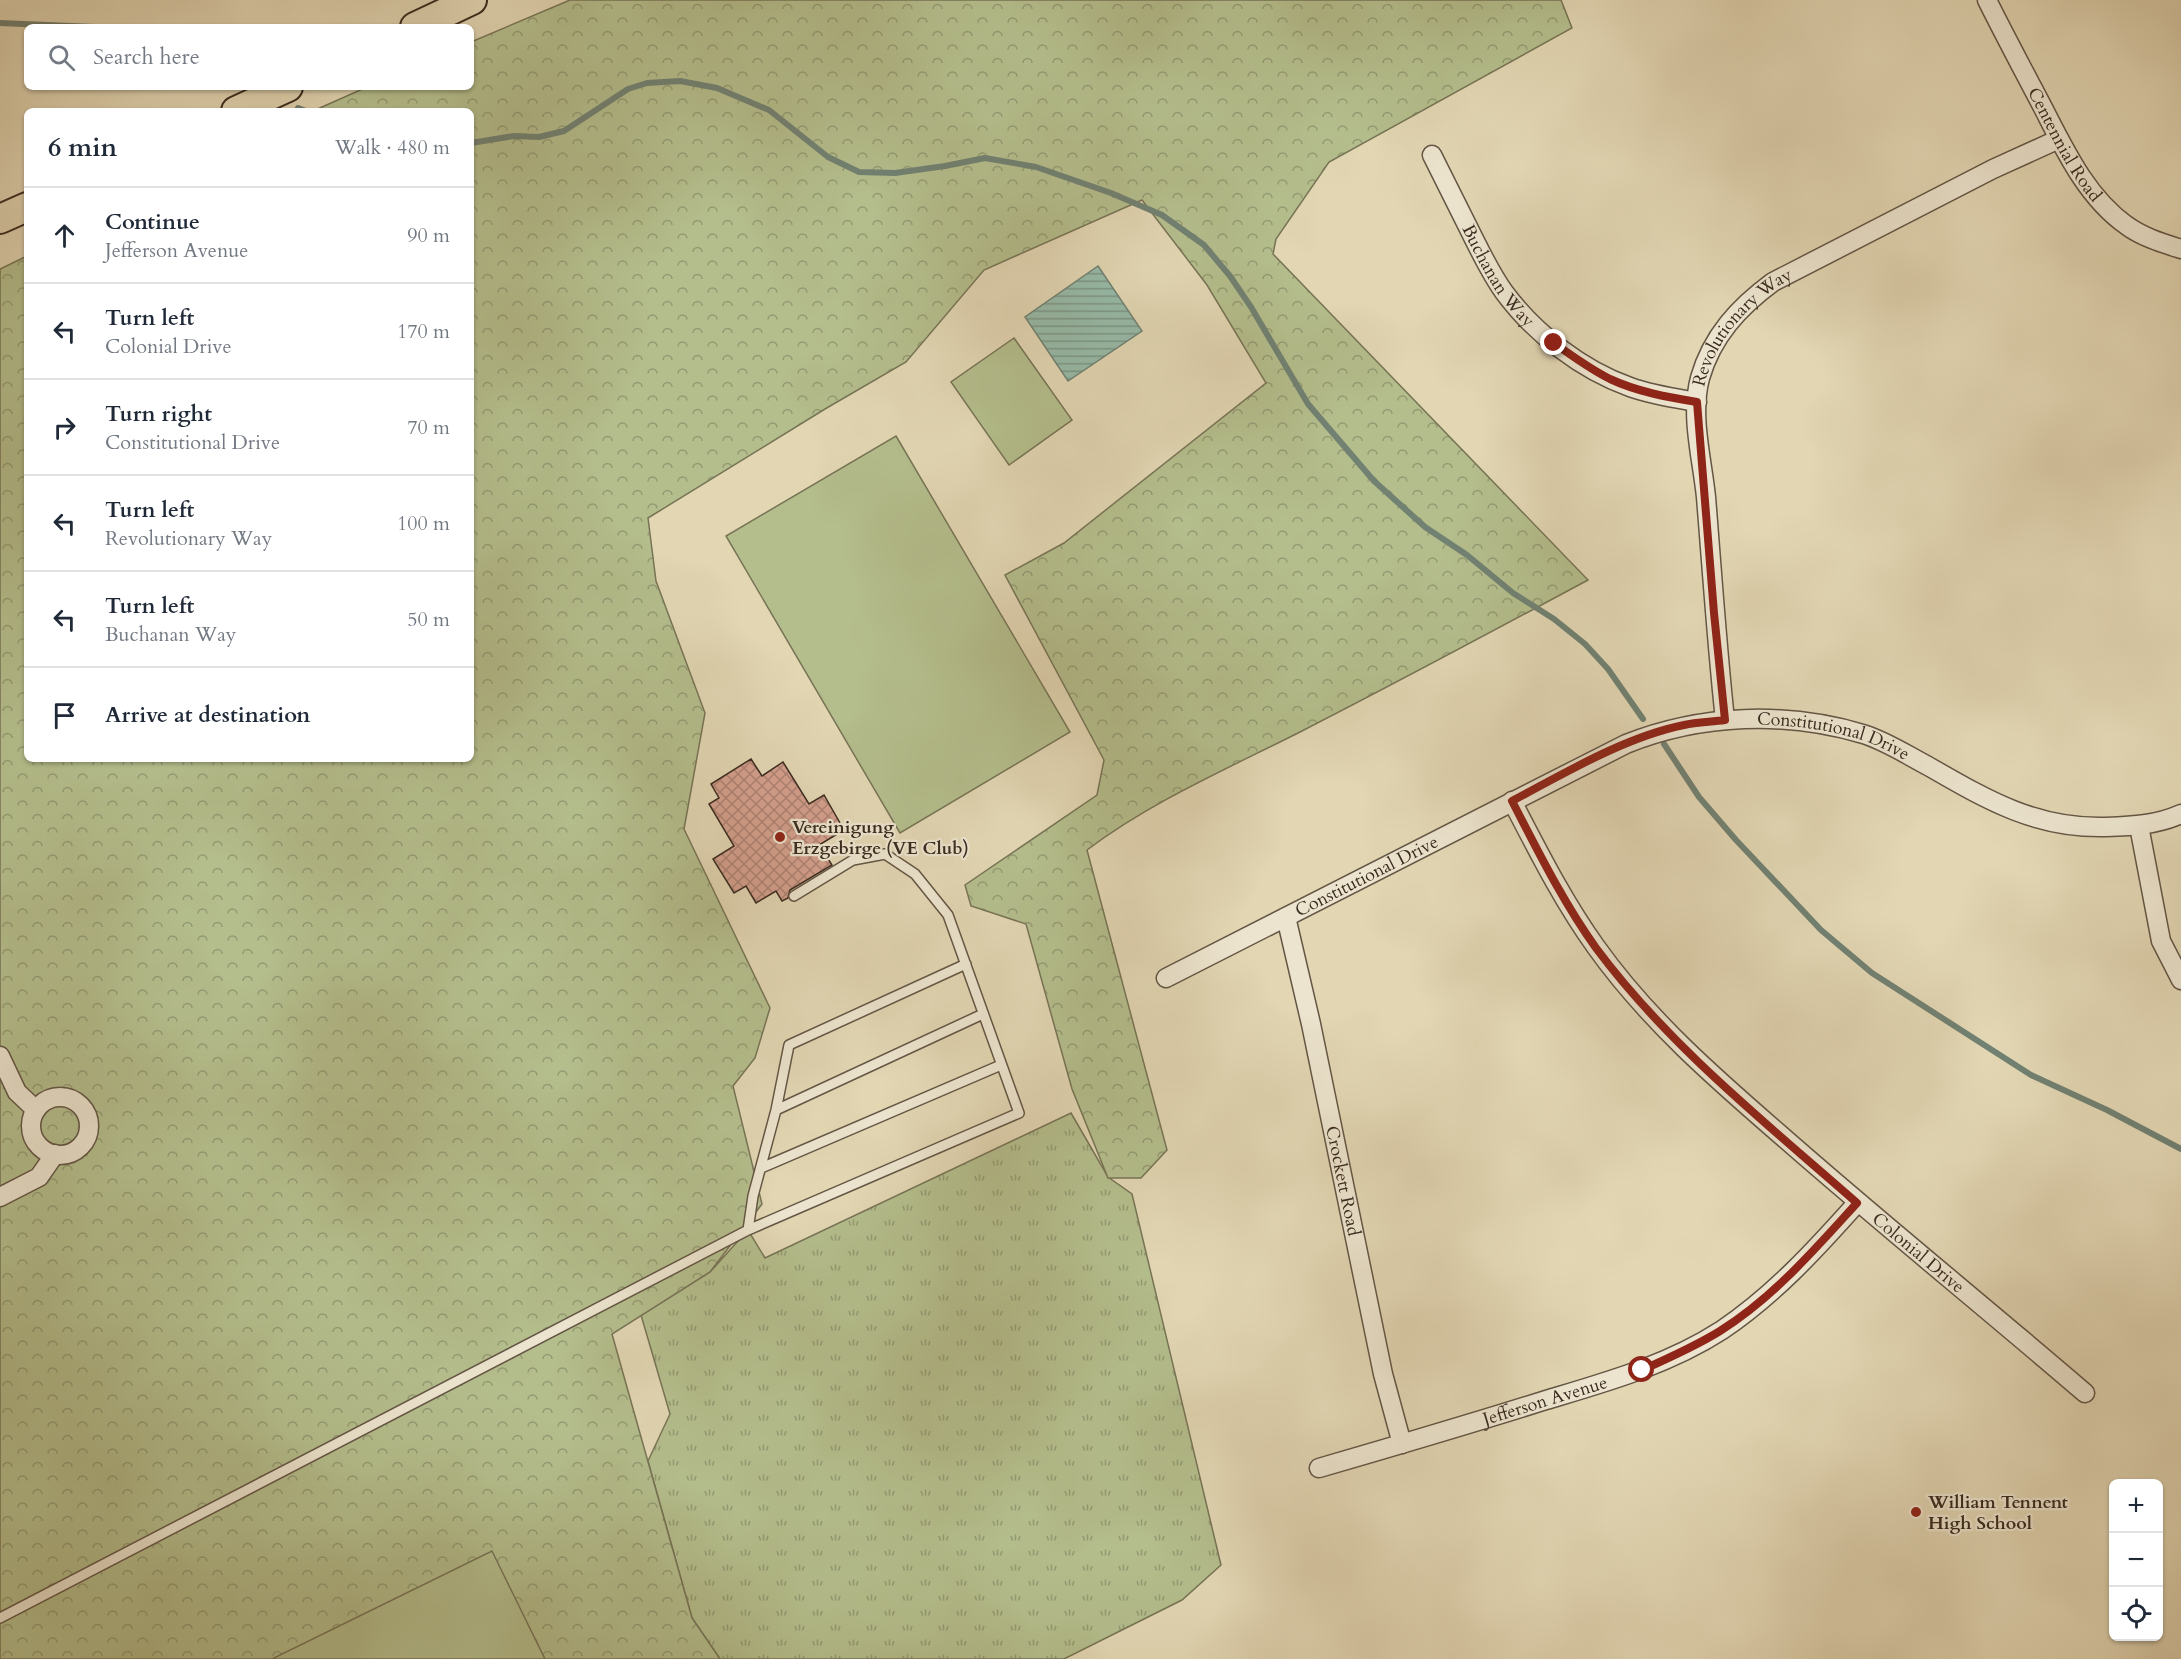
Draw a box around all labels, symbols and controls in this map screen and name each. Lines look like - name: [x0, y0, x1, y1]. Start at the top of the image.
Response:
- search box: [24, 24, 474, 90]
- icon: search: [45, 41, 78, 74]
- text: Search here: [93, 42, 200, 72]
- street label: Centennial Road: [2021, 83, 2107, 208]
- text: 6 min: [48, 130, 117, 165]
- text: Walk · 480 m: [335, 134, 450, 161]
- text: Continue: [105, 207, 200, 237]
- icon: ahead: [48, 219, 81, 252]
- street label: Buchanan Way: [1456, 220, 1541, 333]
- text: 90 m: [407, 222, 450, 249]
- text: Jefferson Avenue: [105, 237, 248, 264]
- street label: Revolutionary Way: [1686, 262, 1797, 389]
- text: Turn left: [105, 303, 194, 333]
- icon: left: [48, 315, 81, 348]
- text: 170 m: [397, 318, 450, 345]
- route end: [1540, 329, 1566, 355]
- text: Colonial Drive: [105, 333, 231, 360]
- text: Turn right: [105, 399, 212, 429]
- icon: right: [48, 411, 81, 444]
- text: 70 m: [407, 414, 450, 441]
- text: Constitutional Drive: [105, 429, 280, 456]
- text: Turn left: [105, 495, 194, 525]
- icon: left: [48, 507, 81, 540]
- text: 100 m: [397, 510, 450, 537]
- text: Revolutionary Way: [105, 525, 272, 552]
- text: Turn left: [105, 591, 194, 621]
- icon: left: [48, 603, 81, 636]
- text: 50 m: [407, 606, 450, 633]
- text: Buchanan Way: [105, 621, 236, 648]
- icon: arrive: [48, 699, 81, 732]
- text: Arrive at destination: [105, 700, 310, 730]
- street label: Constitutional Drive: [1757, 707, 1914, 767]
- place label: Vereinigung Erzgebirge (VE Club): [792, 815, 969, 861]
- marker: Vereinigung Erzgebirge (VE Club): [773, 830, 787, 844]
- street label: Constitutional Drive: [1291, 830, 1443, 923]
- street label: Crockett Road: [1319, 1124, 1366, 1239]
- street label: Colonial Drive: [1867, 1207, 1970, 1299]
- route start: [1628, 1356, 1654, 1382]
- street label: Jefferson Avenue: [1477, 1370, 1611, 1433]
- map controls: [2109, 1479, 2163, 1641]
- button: +: [2109, 1479, 2163, 1533]
- place label: William Tennent High School: [1927, 1490, 2069, 1536]
- marker: William Tennent High School: [1909, 1505, 1923, 1519]
- button: −: [2109, 1533, 2163, 1587]
- button: locate: [2109, 1587, 2163, 1641]

